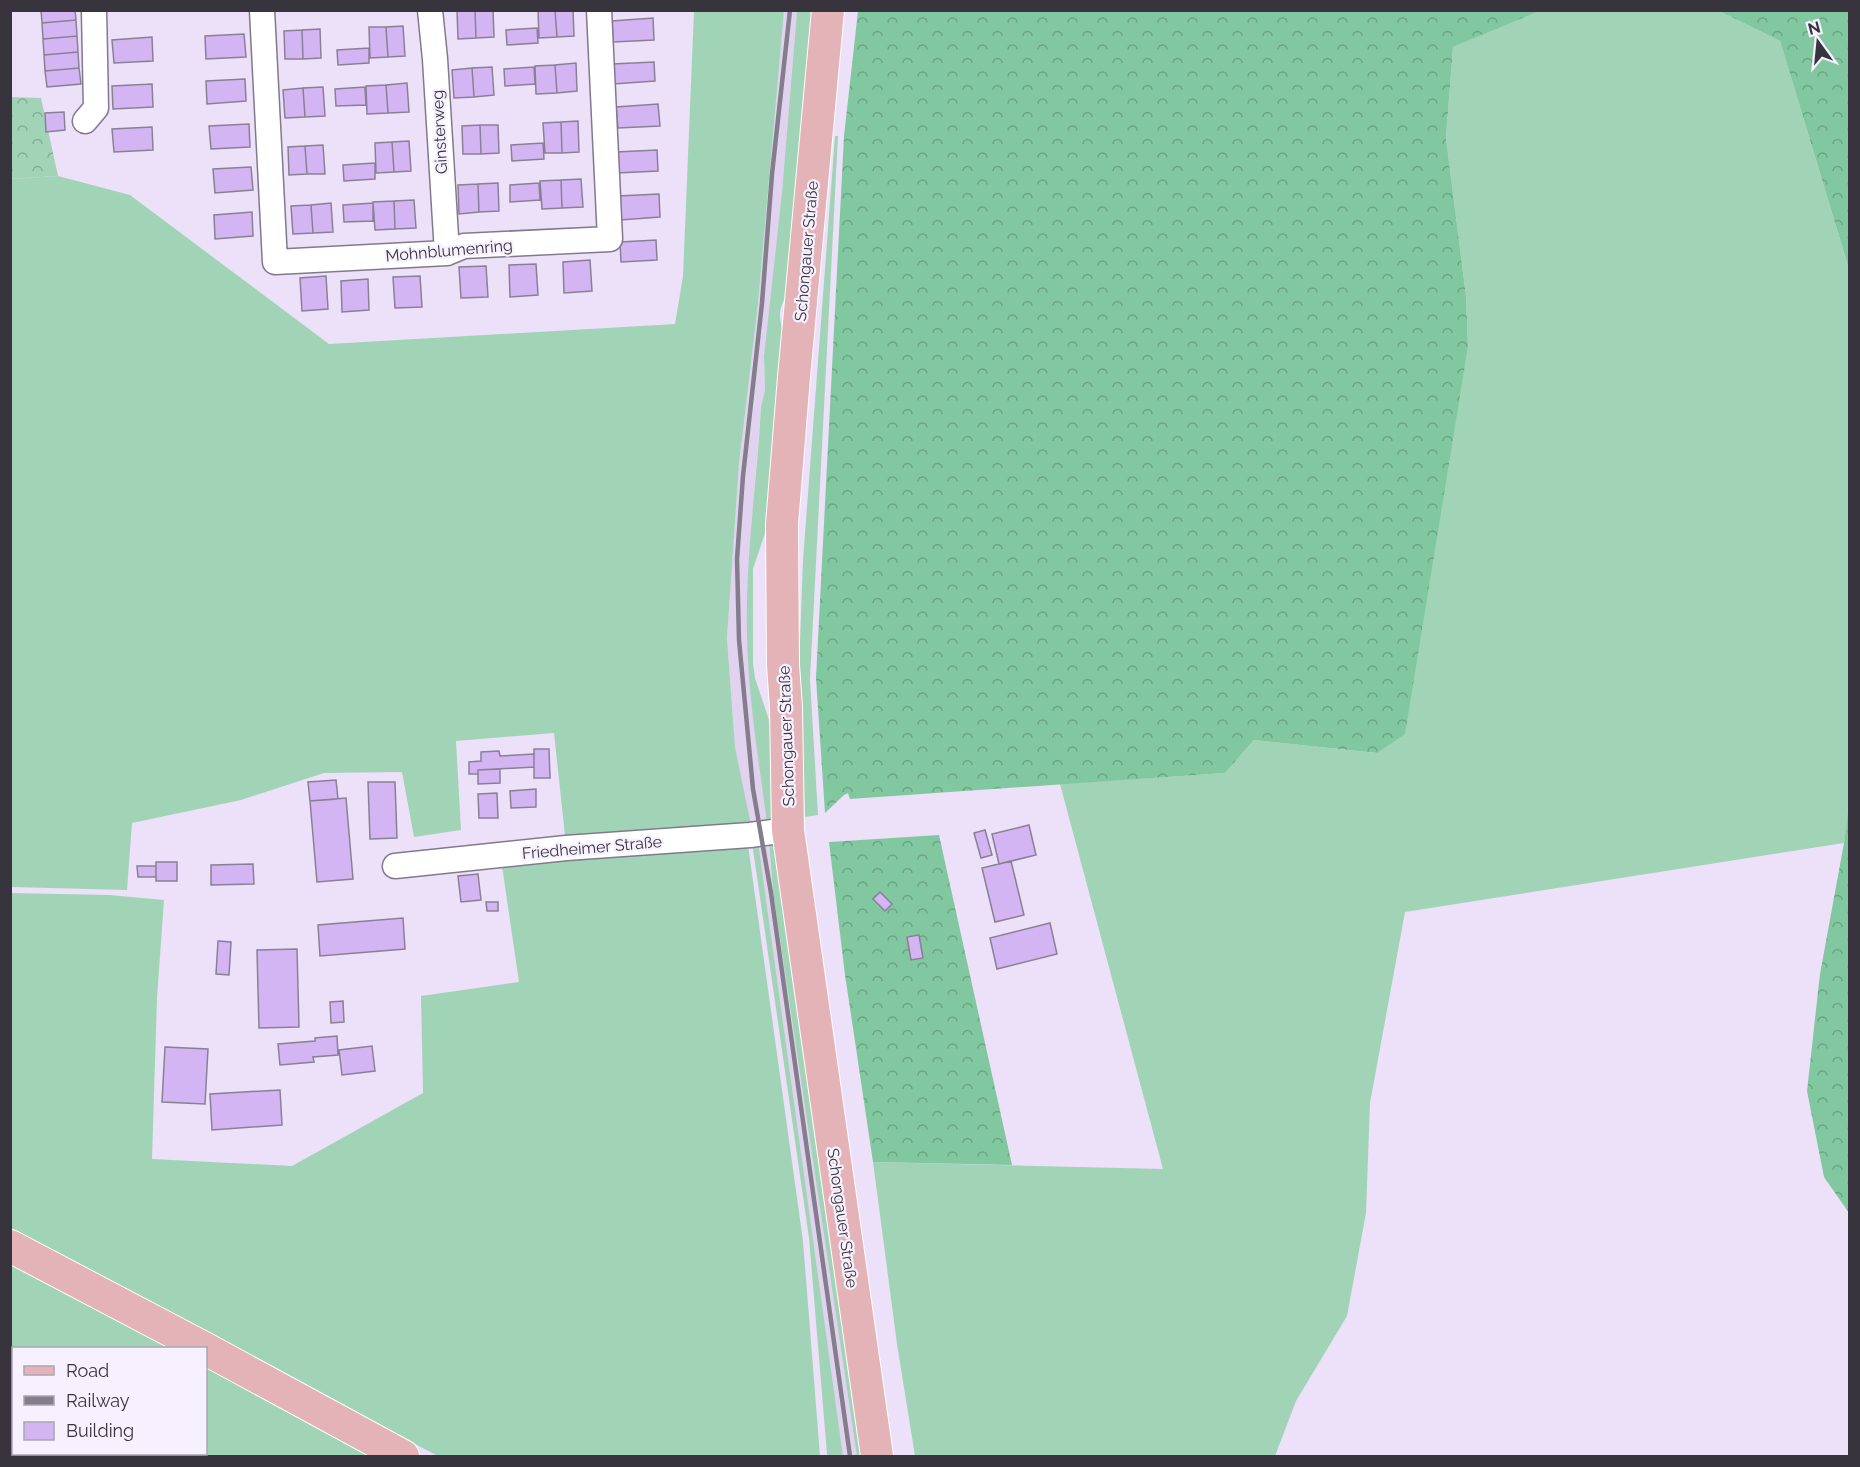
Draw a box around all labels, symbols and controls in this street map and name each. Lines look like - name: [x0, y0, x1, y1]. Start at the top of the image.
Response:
- north arrow: [1788, 12, 1848, 72]
- text: N: [1806, 17, 1823, 39]
- street label: Ginsterweg: [428, 89, 451, 175]
- street label: Schongauer Straße: [791, 180, 822, 322]
- street label: Mohnblumenring: [385, 235, 513, 266]
- street label: Schongauer Straße: [775, 665, 798, 807]
- street label: Friedheimer Straße: [521, 832, 663, 863]
- street label: Schongauer Straße: [823, 1147, 862, 1289]
- legend: [12, 1347, 207, 1455]
- text: Road: [66, 1360, 109, 1381]
- text: Railway: [66, 1390, 130, 1411]
- text: Building: [66, 1420, 134, 1441]

